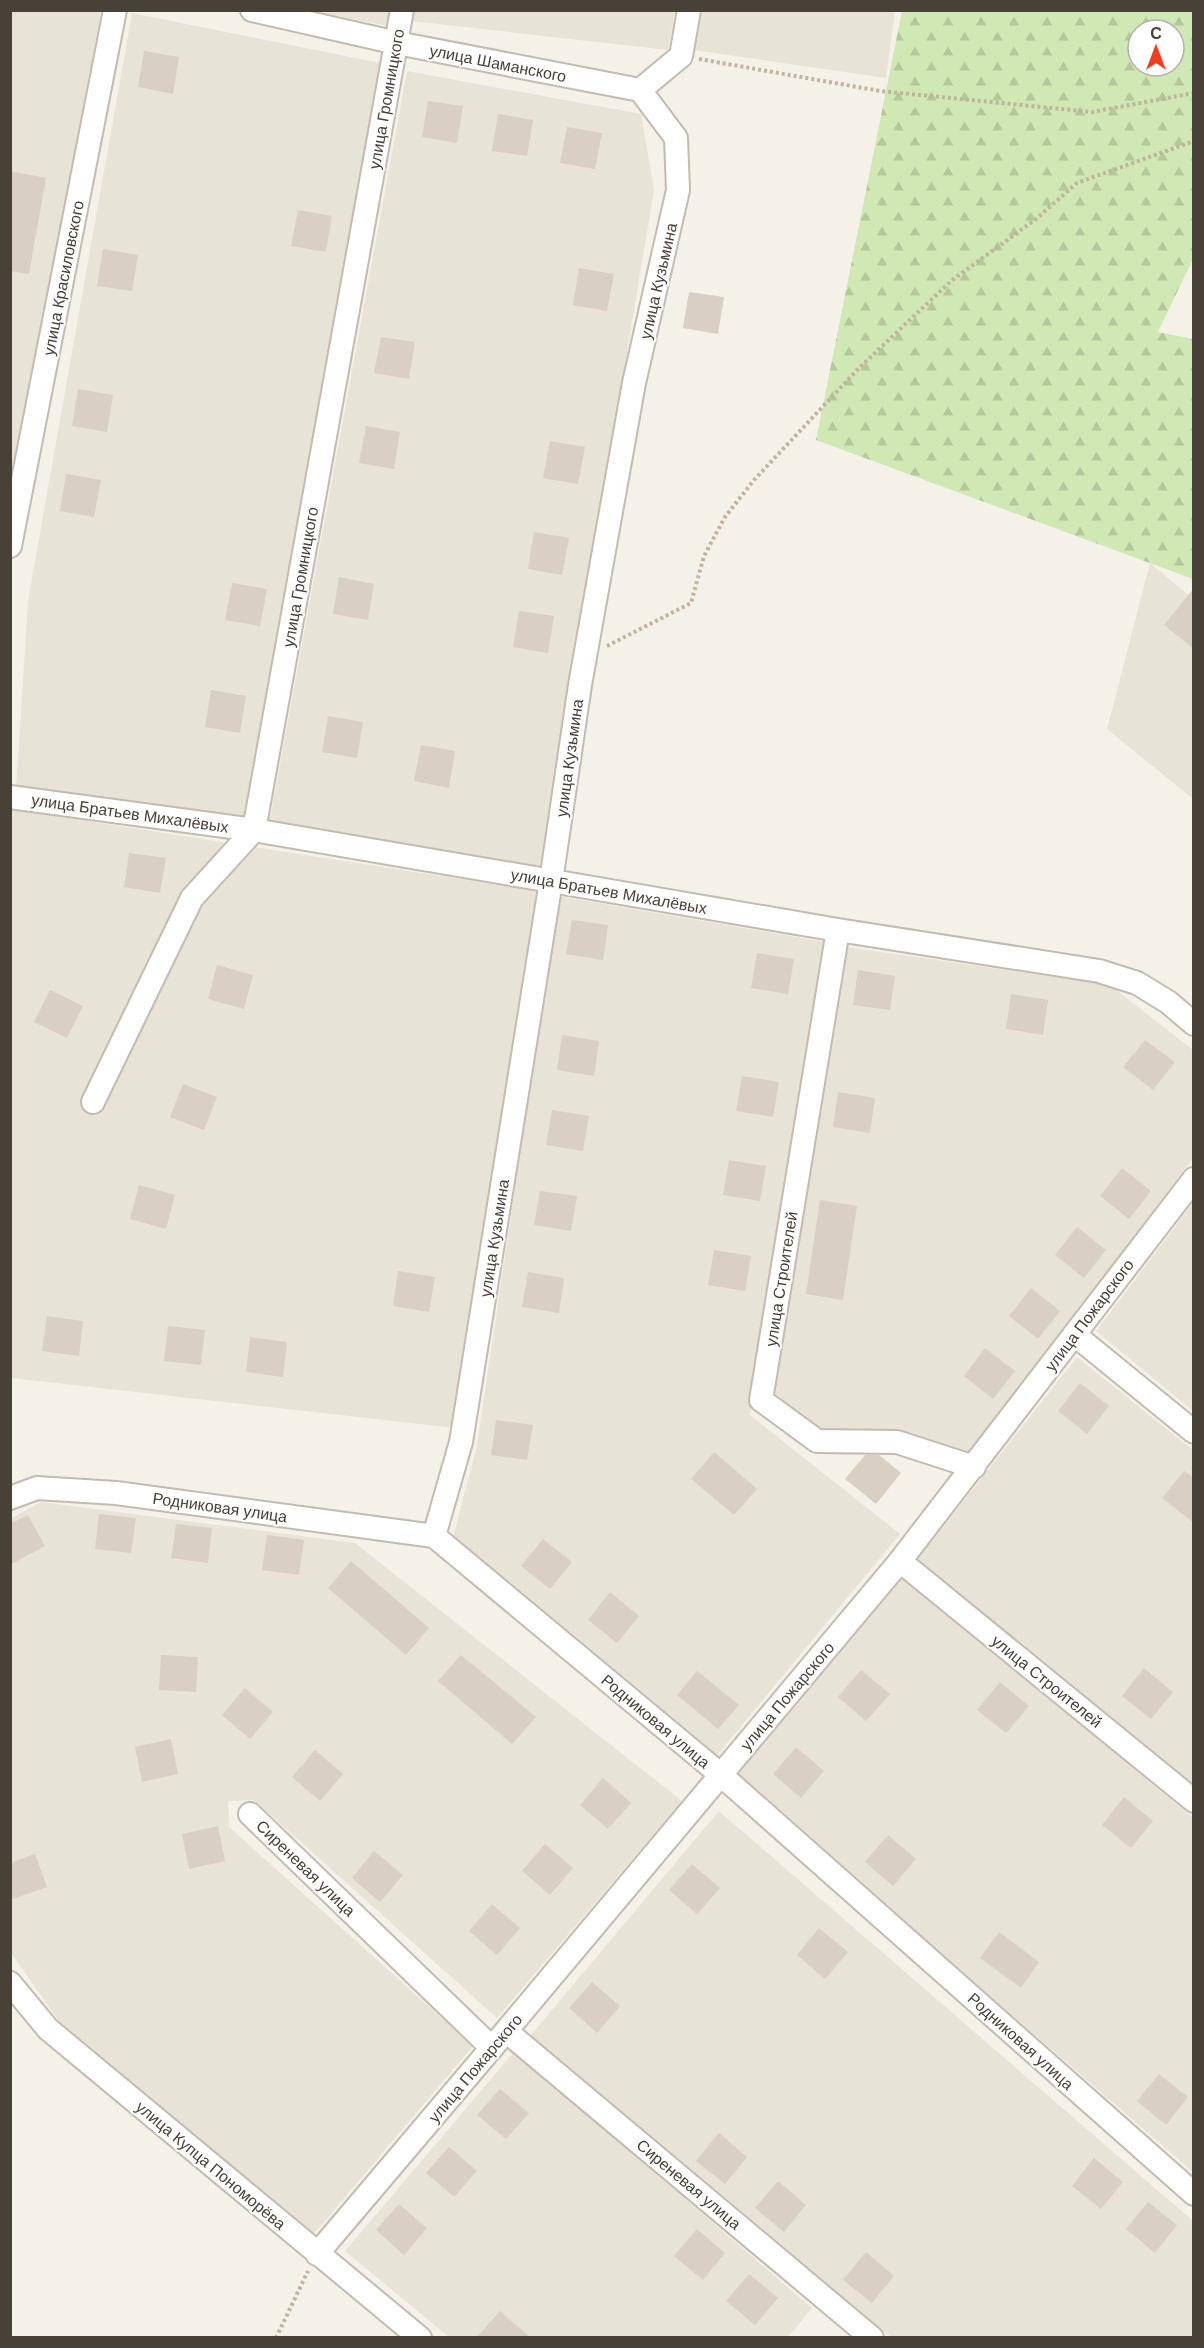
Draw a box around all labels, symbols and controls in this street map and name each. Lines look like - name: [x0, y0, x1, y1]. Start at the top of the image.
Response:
- north arrow: [1126, 18, 1186, 78]
- text: С: [1150, 23, 1162, 44]
- street label: улица Громницкого: [364, 27, 409, 171]
- street label: улица Шаманского: [428, 40, 568, 87]
- street label: улица Красиловского: [38, 199, 89, 357]
- street label: улица Кузьмина: [635, 221, 682, 341]
- street label: улица Громницкого: [278, 505, 323, 649]
- street label: улица Кузьмина: [551, 698, 588, 818]
- street label: улица Братьев Михалёвых: [30, 789, 230, 838]
- street label: улица Братьев Михалёвых: [509, 864, 709, 919]
- street label: улица Кузьмина: [475, 1178, 514, 1298]
- street label: улица Строителей: [760, 1210, 803, 1348]
- street label: улица Пожарского: [1040, 1255, 1139, 1376]
- street label: Родниковая улица: [151, 1488, 289, 1527]
- street label: улица Строителей: [987, 1630, 1106, 1733]
- street label: улица Пожарского: [736, 1638, 839, 1755]
- street label: Родниковая улица: [597, 1670, 715, 1773]
- street label: Сиреневая улица: [252, 1816, 360, 1921]
- street label: Родниковая улица: [963, 1988, 1078, 2095]
- street label: улица Пожарского: [424, 2010, 527, 2127]
- street label: улица Купца Пономорёва: [131, 2096, 290, 2234]
- street label: Сиреневая улица: [632, 2135, 745, 2234]

